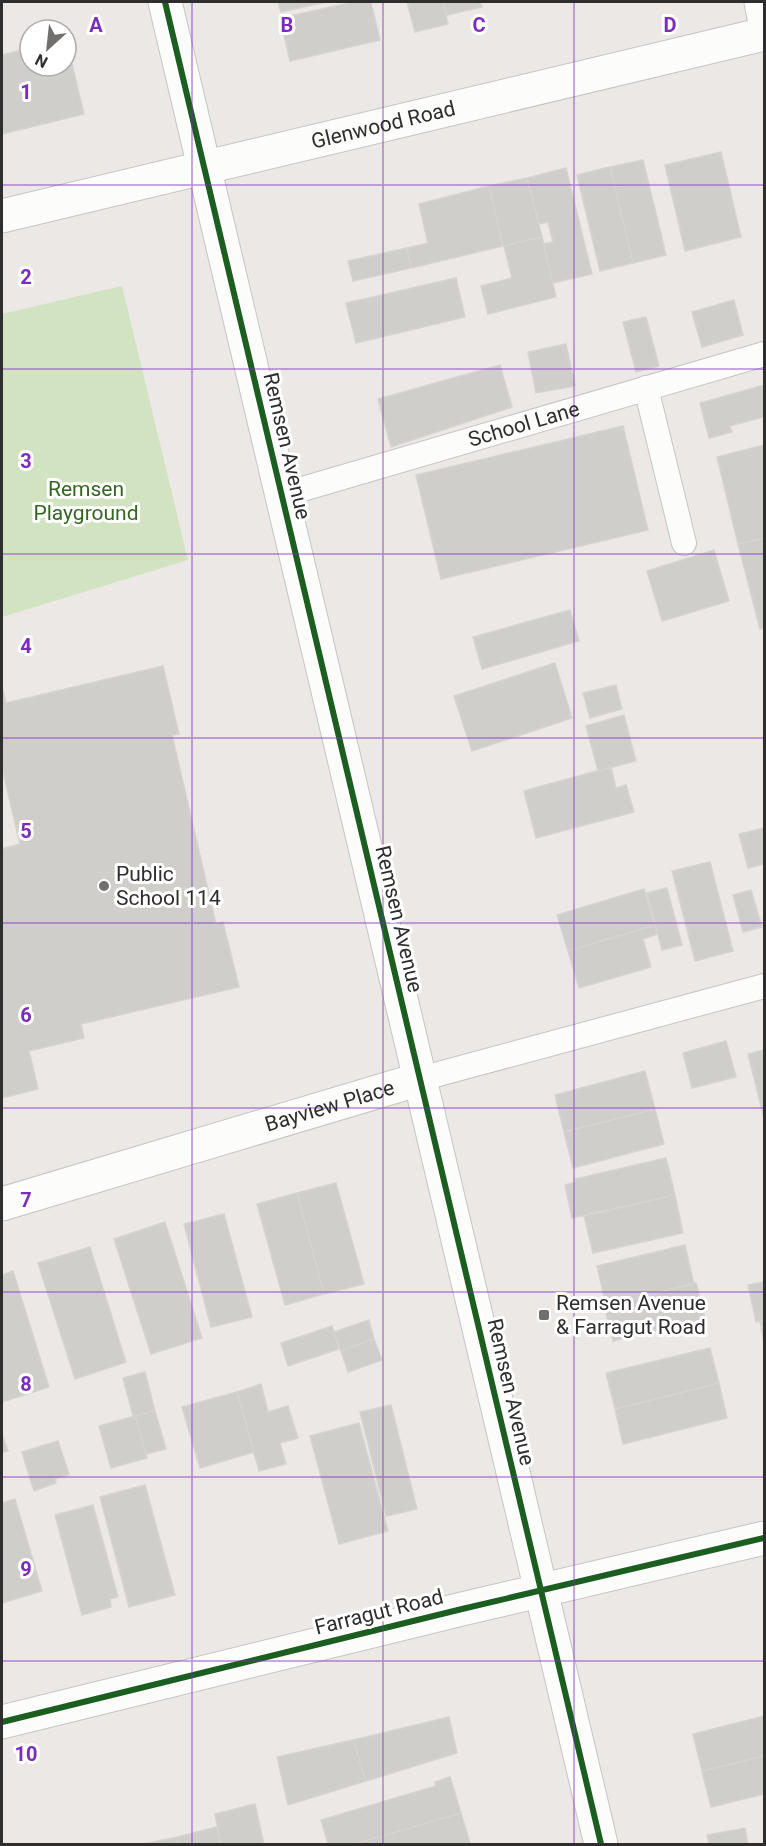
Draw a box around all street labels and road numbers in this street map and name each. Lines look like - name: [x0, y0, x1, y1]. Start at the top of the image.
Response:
- street label: Glenwood Road: [309, 96, 458, 154]
- street label: Remsen Avenue: [258, 370, 316, 522]
- street label: School Lane: [465, 397, 582, 452]
- street label: Remsen Avenue: [370, 843, 428, 995]
- street label: Bayview Place: [262, 1075, 397, 1137]
- street label: Remsen Avenue: [482, 1316, 540, 1468]
- street label: Farragut Road: [312, 1584, 446, 1640]

